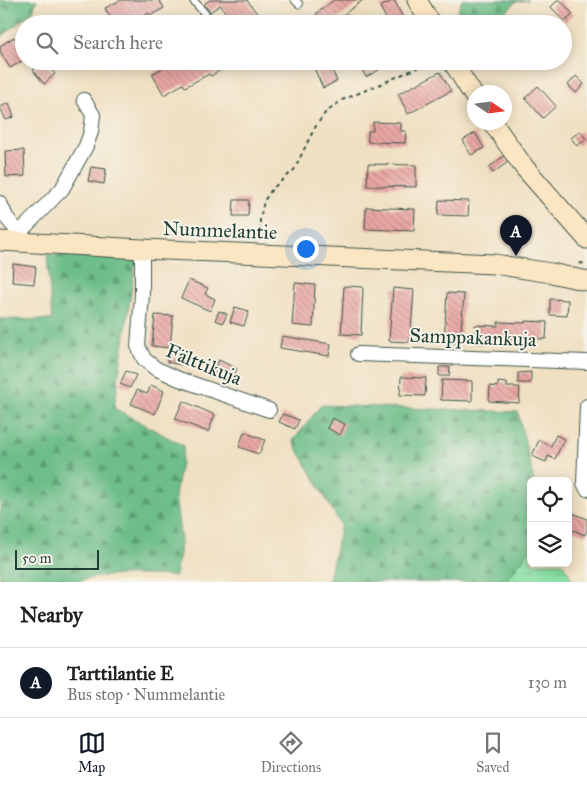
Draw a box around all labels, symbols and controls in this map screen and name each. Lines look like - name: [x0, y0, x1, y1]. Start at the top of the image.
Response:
- search box: [15, 15, 572, 70]
- icon: search: [33, 29, 61, 57]
- text: Search here: [73, 31, 163, 54]
- north arrow: [467, 85, 512, 130]
- pin: A: [500, 215, 532, 256]
- street label: Nummelantie: [162, 216, 278, 244]
- your location: [293, 236, 319, 262]
- street label: Samppakankuja: [409, 323, 537, 351]
- street label: Fälttikuja: [163, 338, 246, 390]
- map controls: [527, 477, 572, 567]
- button: locate: [527, 477, 572, 522]
- button: layers: [527, 522, 572, 567]
- scale bar: [15, 547, 99, 570]
- text: 50 m: [22, 550, 51, 567]
- text: Nearby: [20, 602, 83, 628]
- text: Tarttilantie E: [67, 662, 174, 685]
- text: A: [31, 673, 41, 692]
- text: 130 m: [528, 673, 567, 692]
- text: Bus stop · Nummelantie: [67, 685, 225, 704]
- tab: Map: [78, 729, 106, 776]
- tab: Directions: [261, 729, 321, 776]
- tab: Saved: [476, 729, 509, 776]

